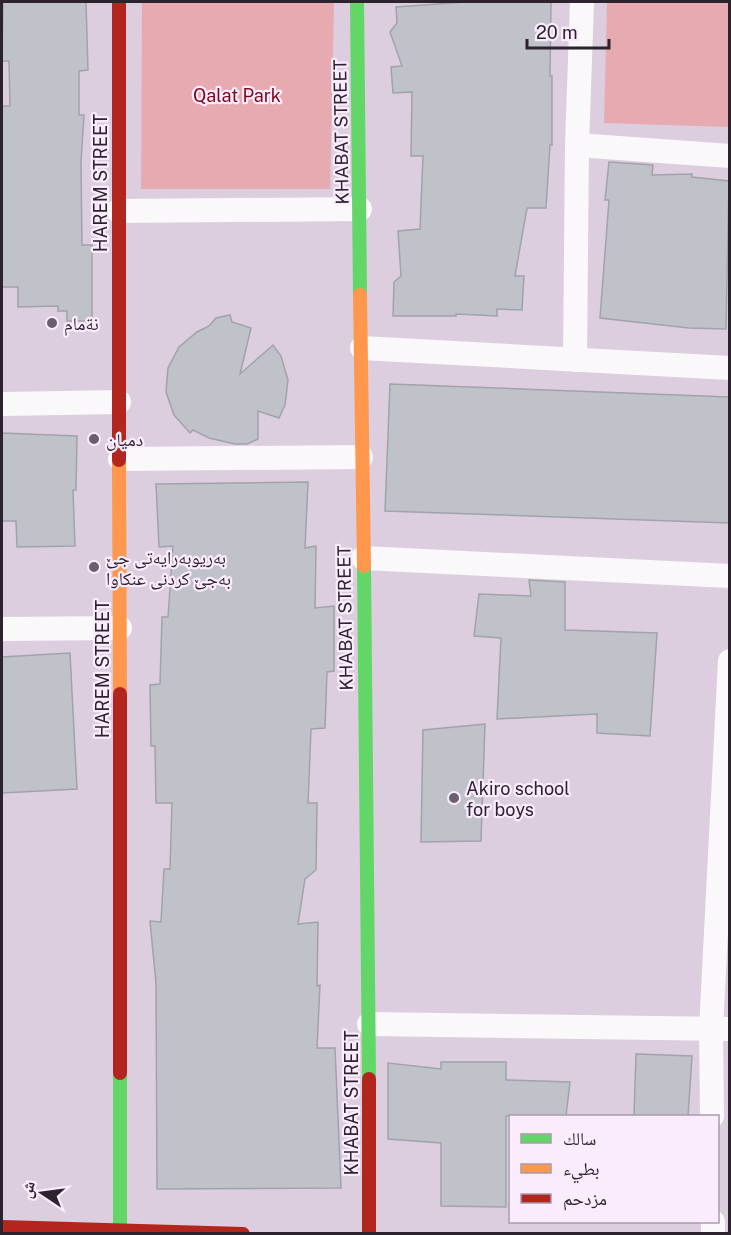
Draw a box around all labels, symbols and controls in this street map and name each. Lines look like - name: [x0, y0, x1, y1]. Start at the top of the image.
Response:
- scale bar: [527, 12, 610, 50]
- text: 20 m: [536, 22, 578, 43]
- street label: KHABAT STREET: [329, 59, 353, 205]
- park label: Qalat Park: [193, 85, 281, 106]
- street label: HAREM STREET: [90, 113, 111, 252]
- place label: نةمام: [64, 313, 99, 336]
- marker: نةمام: [45, 316, 59, 330]
- place label: دميان: [106, 429, 143, 451]
- marker: دميان: [87, 432, 101, 446]
- street label: KHABAT STREET: [333, 545, 357, 691]
- place label: بەریوبەرایەتی جێ بەجێ کردنی عنکاوا: [106, 547, 231, 590]
- marker: بەریوبەرایەتی جێ بەجێ کردنی عنکاوا: [87, 560, 101, 574]
- street label: HAREM STREET: [92, 599, 113, 738]
- place label: Akiro school for boys: [466, 778, 570, 820]
- marker: Akiro school for boys: [447, 791, 461, 805]
- street label: KHABAT STREET: [341, 1030, 362, 1176]
- legend: [509, 1115, 719, 1223]
- text: سالك: [563, 1128, 596, 1149]
- text: بطيء: [563, 1158, 600, 1184]
- north arrow: [12, 1163, 72, 1223]
- text: ش: [17, 1179, 39, 1200]
- text: مزدحم: [563, 1188, 607, 1211]

